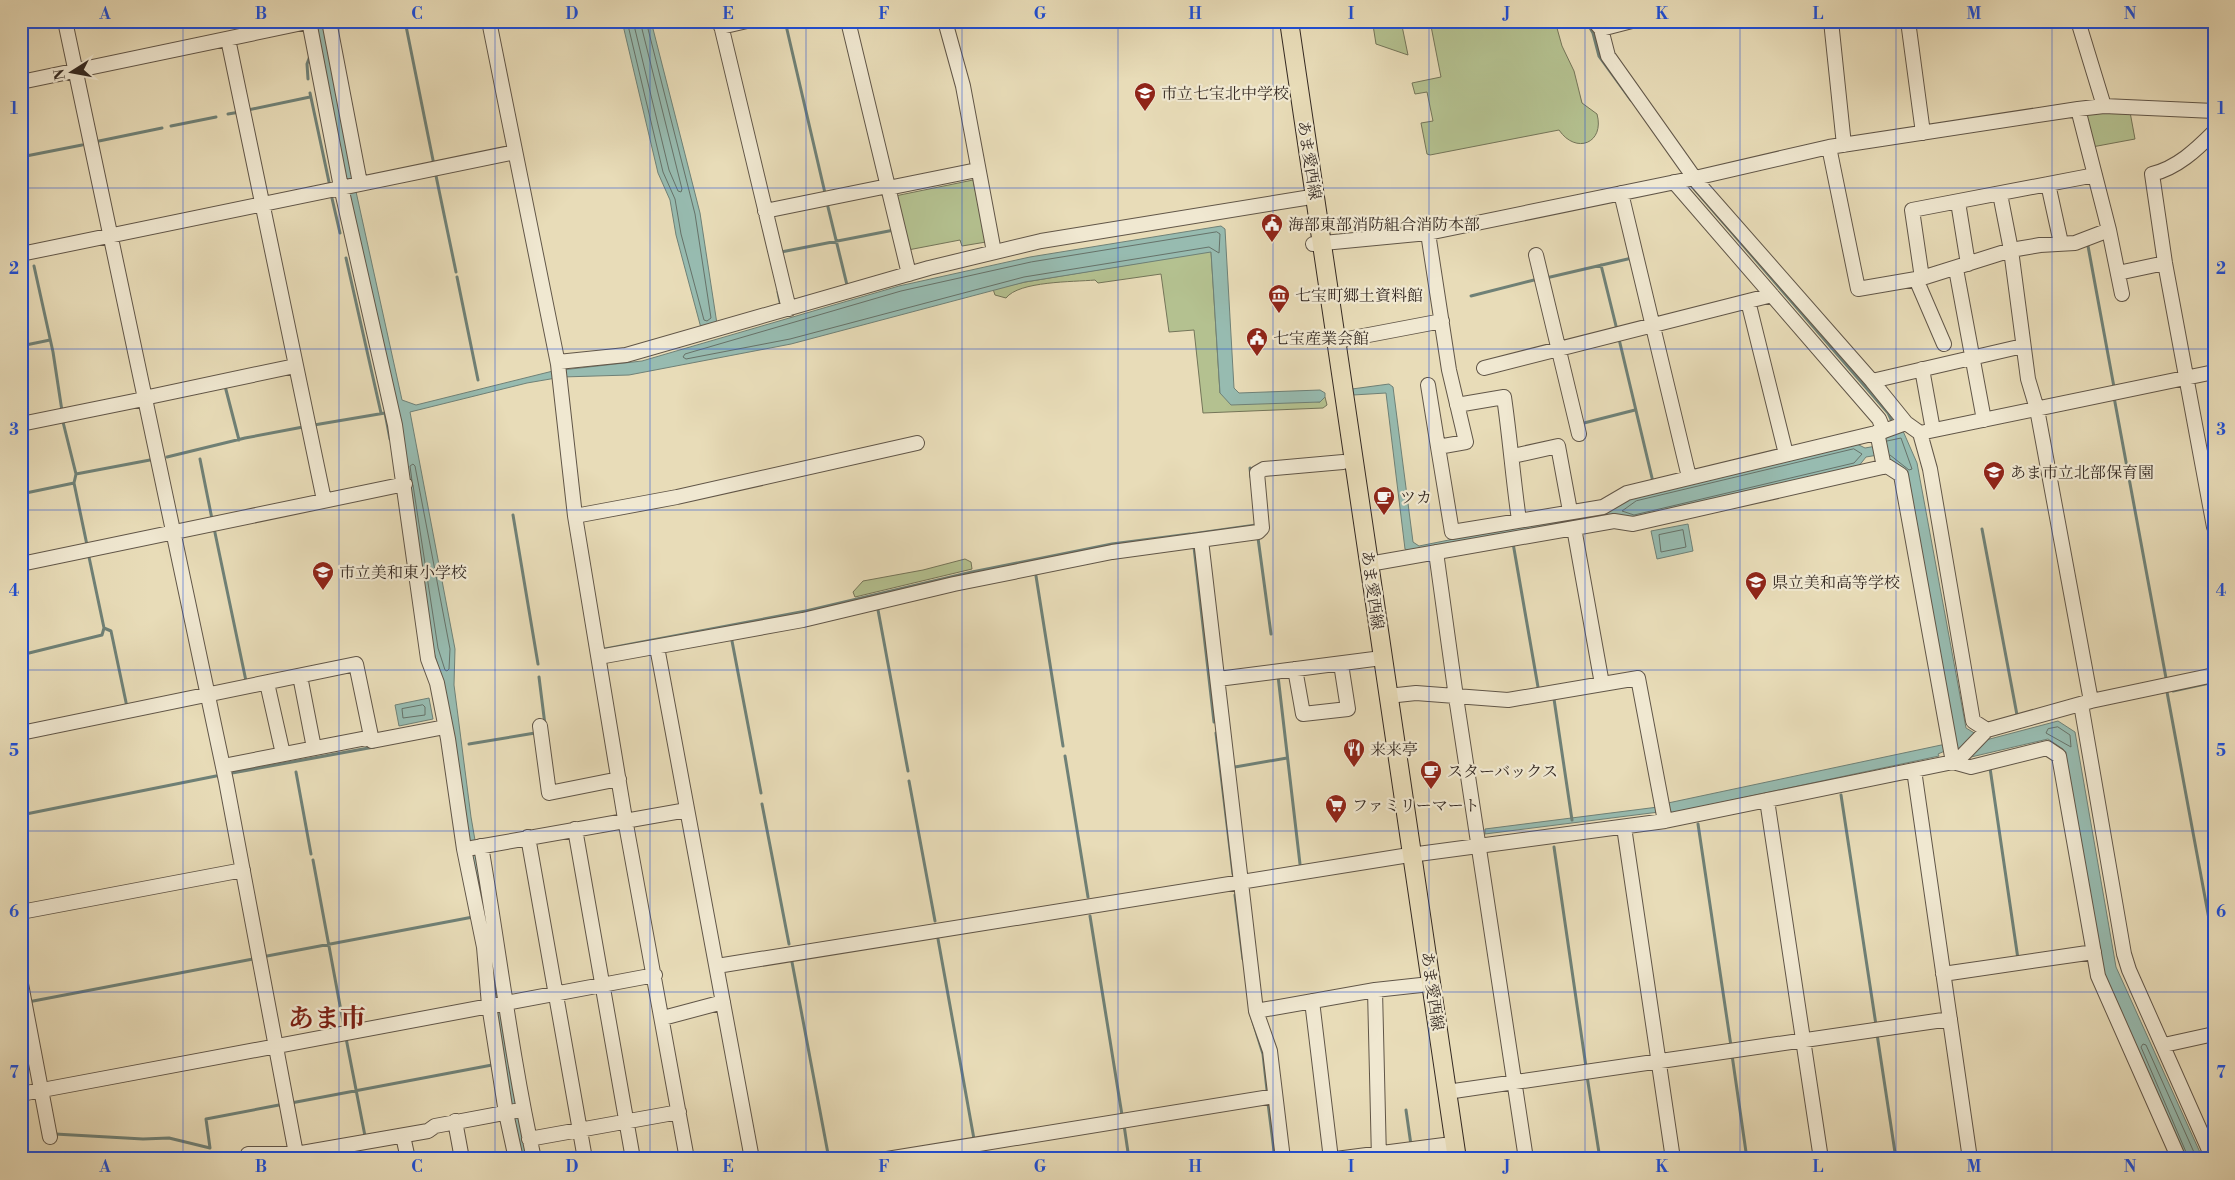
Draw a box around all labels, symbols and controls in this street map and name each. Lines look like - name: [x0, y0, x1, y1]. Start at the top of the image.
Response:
- text: A: [98, 4, 111, 24]
- text: B: [255, 4, 267, 24]
- text: C: [411, 4, 423, 24]
- text: D: [566, 4, 579, 24]
- text: E: [722, 4, 734, 24]
- text: F: [878, 4, 890, 24]
- text: G: [1034, 4, 1047, 24]
- text: H: [1188, 4, 1202, 24]
- text: I: [1348, 4, 1354, 24]
- text: J: [1502, 4, 1510, 24]
- text: K: [1656, 4, 1670, 24]
- text: L: [1813, 4, 1824, 24]
- text: M: [1967, 4, 1982, 24]
- text: N: [2124, 4, 2137, 24]
- north arrow: [48, 48, 98, 98]
- text: N: [50, 67, 70, 81]
- school or university icon: 市立七宝北中学校: [1133, 81, 1157, 112]
- place label: 市立七宝北中学校: [1161, 84, 1289, 104]
- text: 1: [10, 99, 18, 119]
- text: 1: [2217, 99, 2225, 119]
- street label: あま愛西線: [1293, 119, 1325, 201]
- public building icon: 海部東部消防組合消防本部: [1260, 212, 1284, 243]
- place label: 海部東部消防組合消防本部: [1288, 215, 1480, 235]
- text: 2: [9, 259, 19, 279]
- text: 2: [2216, 259, 2226, 279]
- museum icon: 七宝町郷土資料館: [1267, 283, 1291, 314]
- place label: 七宝町郷土資料館: [1295, 286, 1423, 306]
- public building icon: 七宝産業会館: [1245, 326, 1269, 357]
- place label: 七宝産業会館: [1273, 329, 1369, 349]
- text: 3: [9, 420, 19, 440]
- text: 3: [2216, 420, 2226, 440]
- school or university icon: あま市立北部保育園: [1982, 460, 2006, 491]
- place label: あま市立北部保育園: [2010, 463, 2154, 483]
- cafe icon: ツカ: [1372, 485, 1396, 516]
- place label: ツカ: [1400, 488, 1432, 508]
- street label: あま愛西線: [1357, 549, 1387, 631]
- school or university icon: 市立美和東小学校: [311, 560, 335, 591]
- place label: 市立美和東小学校: [339, 563, 467, 583]
- school or university icon: 県立美和高等学校: [1744, 570, 1768, 601]
- place label: 県立美和高等学校: [1772, 573, 1900, 593]
- text: 4: [9, 581, 20, 601]
- text: 4: [2216, 581, 2227, 601]
- restaurant icon: 来来亭: [1342, 737, 1366, 768]
- place label: 来来亭: [1370, 740, 1418, 760]
- text: 5: [9, 741, 19, 761]
- text: 5: [2216, 741, 2226, 761]
- cafe icon: スターバックス: [1419, 759, 1443, 790]
- place label: スターバックス: [1447, 762, 1558, 782]
- supermarket icon: ファミリーマート: [1324, 793, 1348, 824]
- place label: ファミリーマート: [1352, 796, 1480, 816]
- text: 6: [9, 902, 19, 922]
- text: 6: [2216, 902, 2226, 922]
- street label: あま愛西線: [1417, 950, 1447, 1032]
- district label: あま市: [288, 1003, 366, 1035]
- text: 7: [9, 1063, 19, 1083]
- text: 7: [2216, 1063, 2226, 1083]
- text: A: [98, 1157, 111, 1177]
- text: B: [255, 1157, 267, 1177]
- text: C: [411, 1157, 423, 1177]
- text: D: [566, 1157, 579, 1177]
- text: E: [722, 1157, 734, 1177]
- text: F: [878, 1157, 890, 1177]
- text: G: [1034, 1157, 1047, 1177]
- text: H: [1188, 1157, 1202, 1177]
- text: I: [1348, 1157, 1354, 1177]
- text: J: [1502, 1157, 1510, 1177]
- text: K: [1656, 1157, 1670, 1177]
- text: L: [1813, 1157, 1824, 1177]
- text: M: [1967, 1157, 1982, 1177]
- text: N: [2124, 1157, 2137, 1177]

